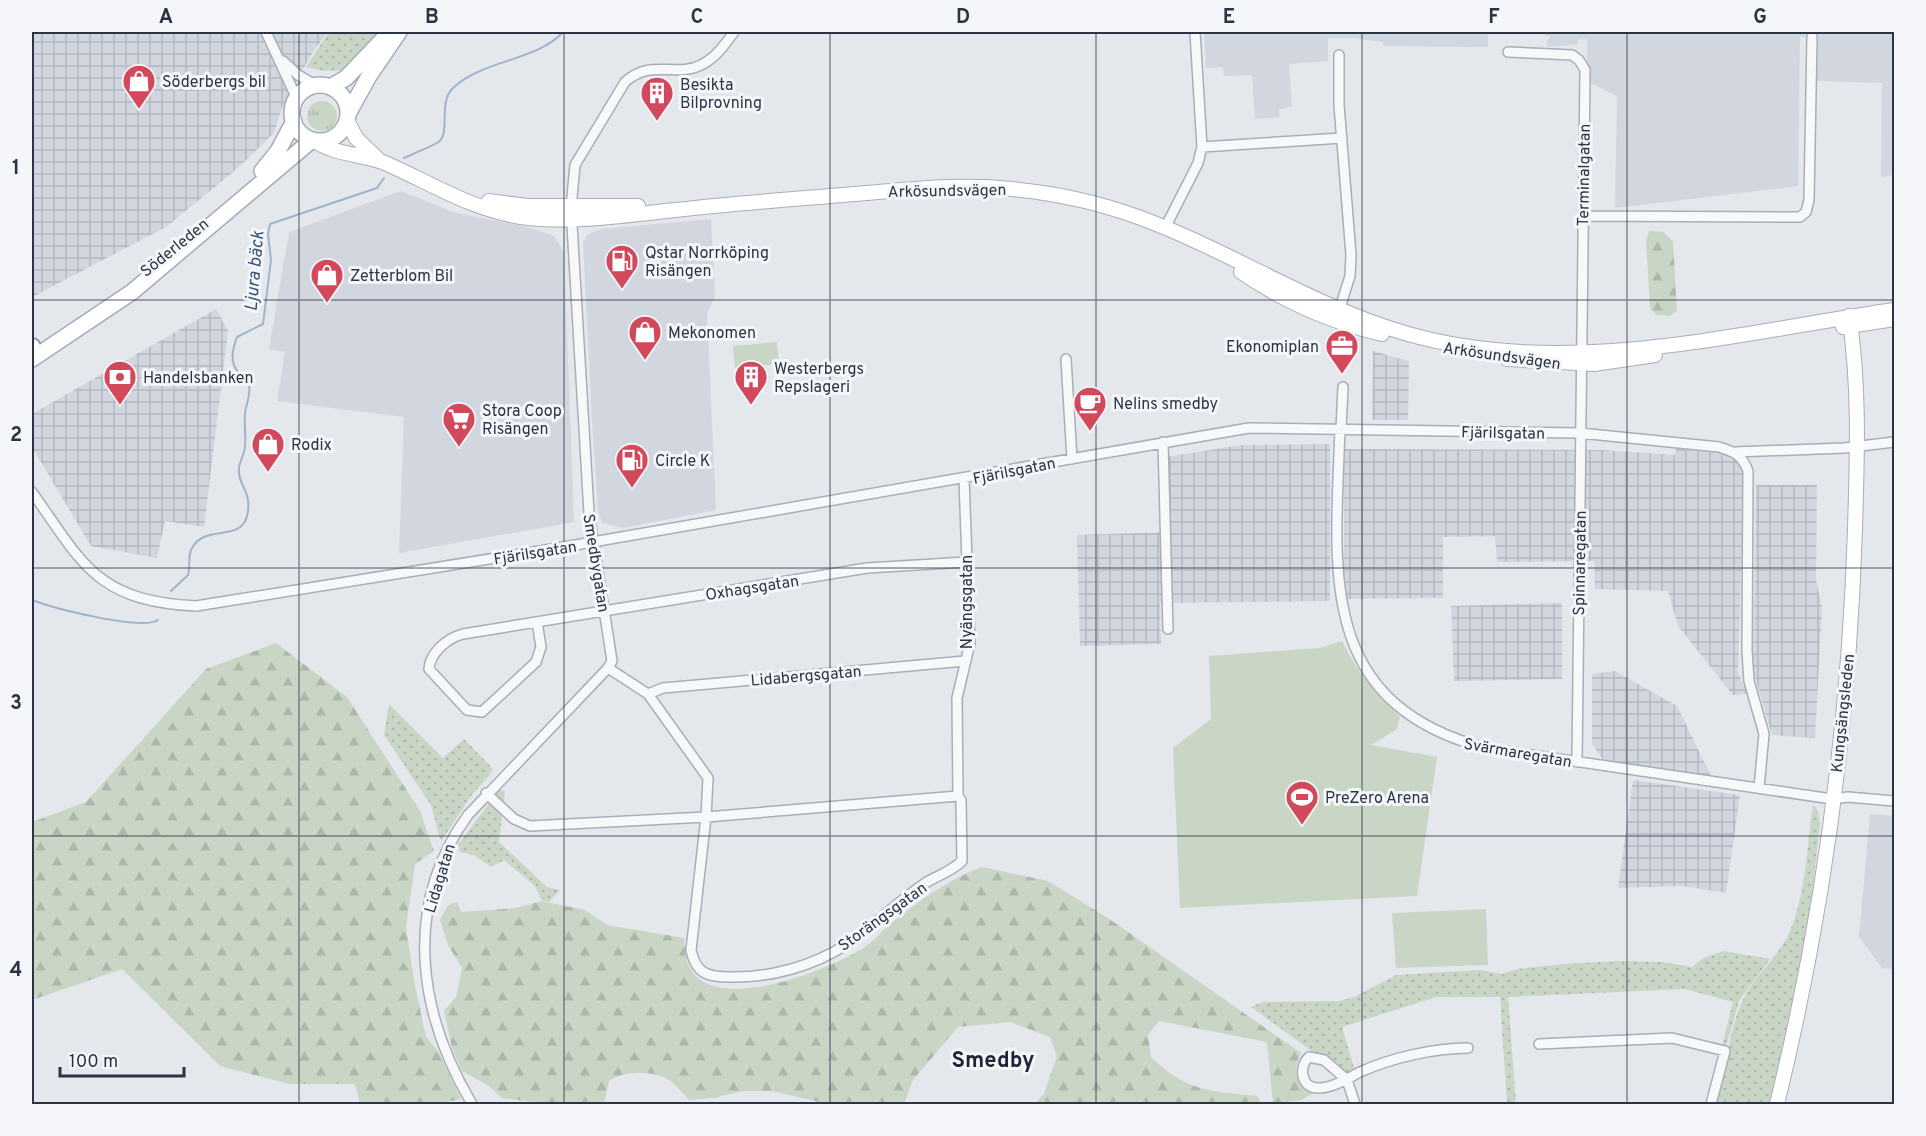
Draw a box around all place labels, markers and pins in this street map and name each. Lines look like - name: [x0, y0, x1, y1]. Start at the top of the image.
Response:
- shop icon: Söderbergs bil: [121, 63, 157, 110]
- place label: Söderbergs bil: [162, 73, 266, 93]
- building icon: Besikta Bilprovning: [639, 75, 675, 122]
- place label: Besikta Bilprovning: [680, 76, 762, 114]
- fuel station icon: Qstar Norrköping Risängen: [604, 243, 640, 290]
- place label: Qstar Norrköping Risängen: [645, 244, 769, 282]
- shop icon: Zetterblom Bil: [309, 257, 345, 304]
- place label: Zetterblom Bil: [350, 267, 453, 287]
- shop icon: Mekonomen: [627, 314, 663, 361]
- place label: Mekonomen: [668, 324, 756, 344]
- office icon: Ekonomiplan: [1324, 328, 1360, 375]
- place label: Ekonomiplan: [1226, 338, 1319, 358]
- bank icon: Handelsbanken: [102, 359, 138, 406]
- building icon: Westerbergs Repslageri: [733, 359, 769, 406]
- place label: Westerbergs Repslageri: [774, 360, 864, 398]
- place label: Handelsbanken: [143, 369, 254, 389]
- cafe icon: Nelins smedby: [1072, 385, 1108, 432]
- place label: Nelins smedby: [1113, 395, 1218, 415]
- supermarket icon: Stora Coop Risängen: [441, 401, 477, 448]
- place label: Stora Coop Risängen: [482, 402, 562, 440]
- shop icon: Rodix: [250, 426, 286, 473]
- place label: Rodix: [291, 436, 332, 456]
- fuel station icon: Circle K: [614, 442, 650, 489]
- place label: Circle K: [655, 452, 710, 472]
- sports icon: PreZero Arena: [1284, 779, 1320, 826]
- place label: PreZero Arena: [1325, 789, 1429, 809]

